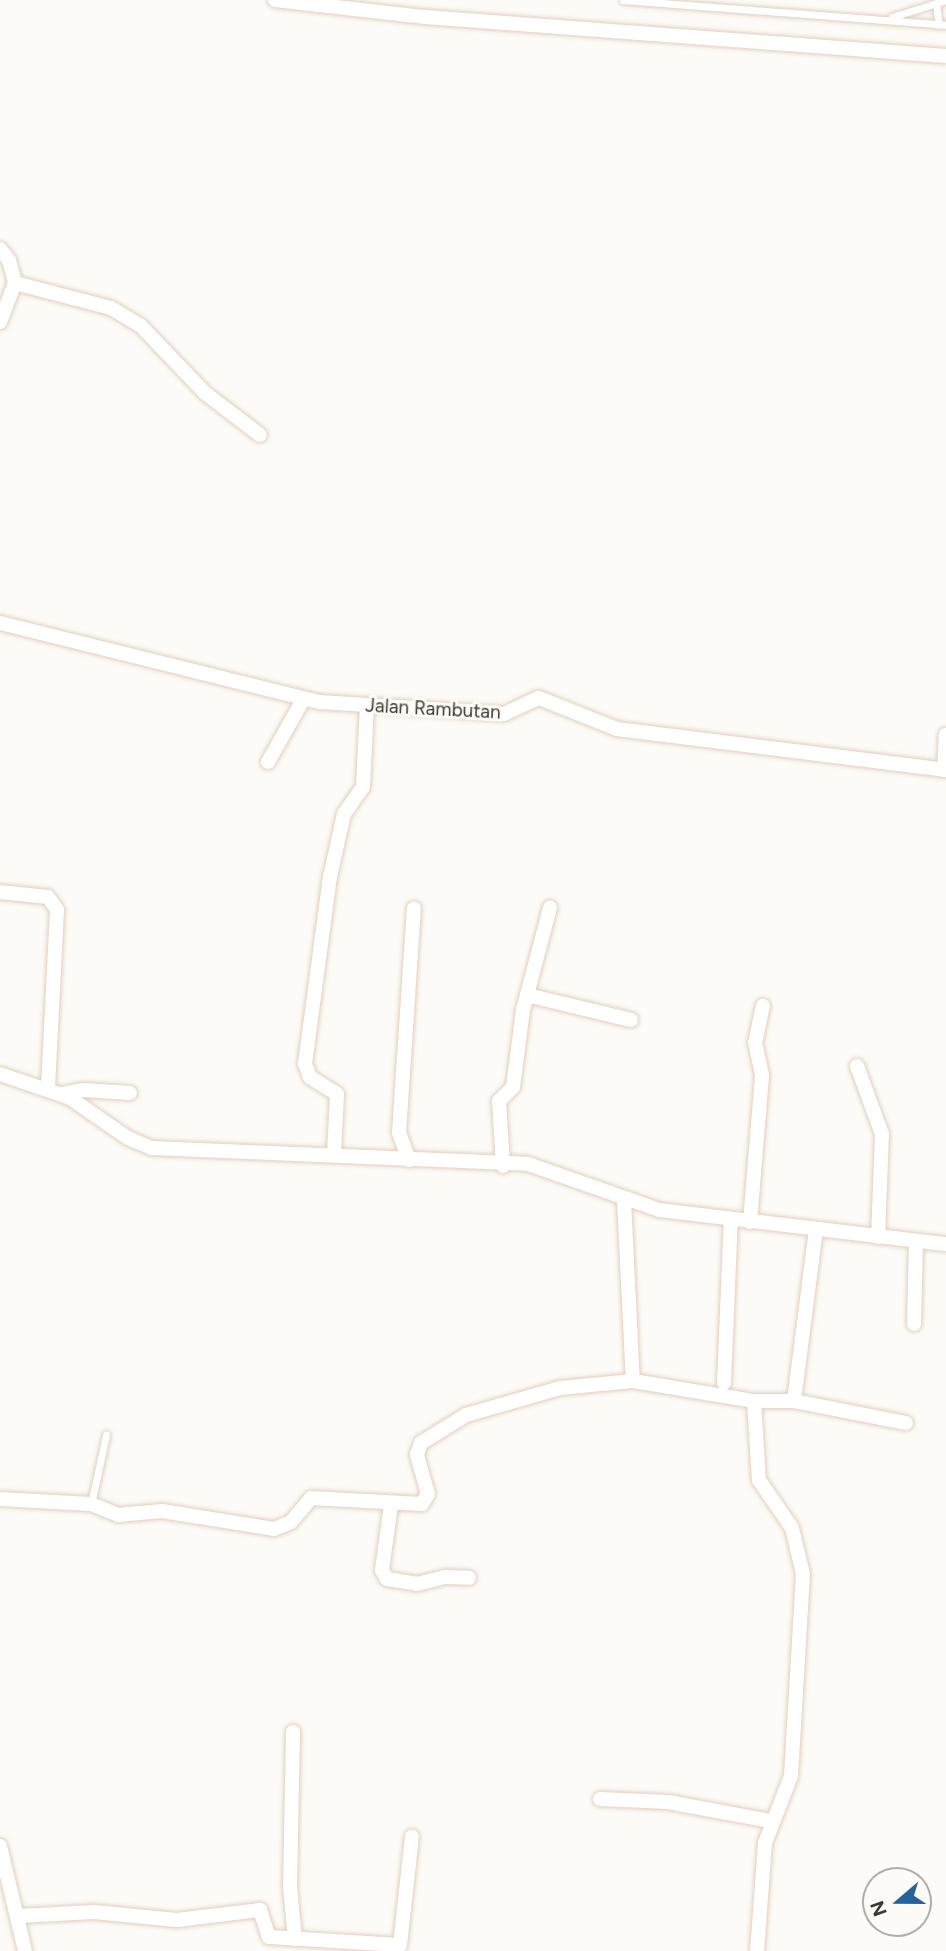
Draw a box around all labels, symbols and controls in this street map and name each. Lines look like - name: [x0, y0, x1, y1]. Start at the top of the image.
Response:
- street label: Jalan Rambutan: [365, 694, 501, 724]
- north arrow: [862, 1867, 932, 1937]
- text: N: [865, 1898, 892, 1920]

